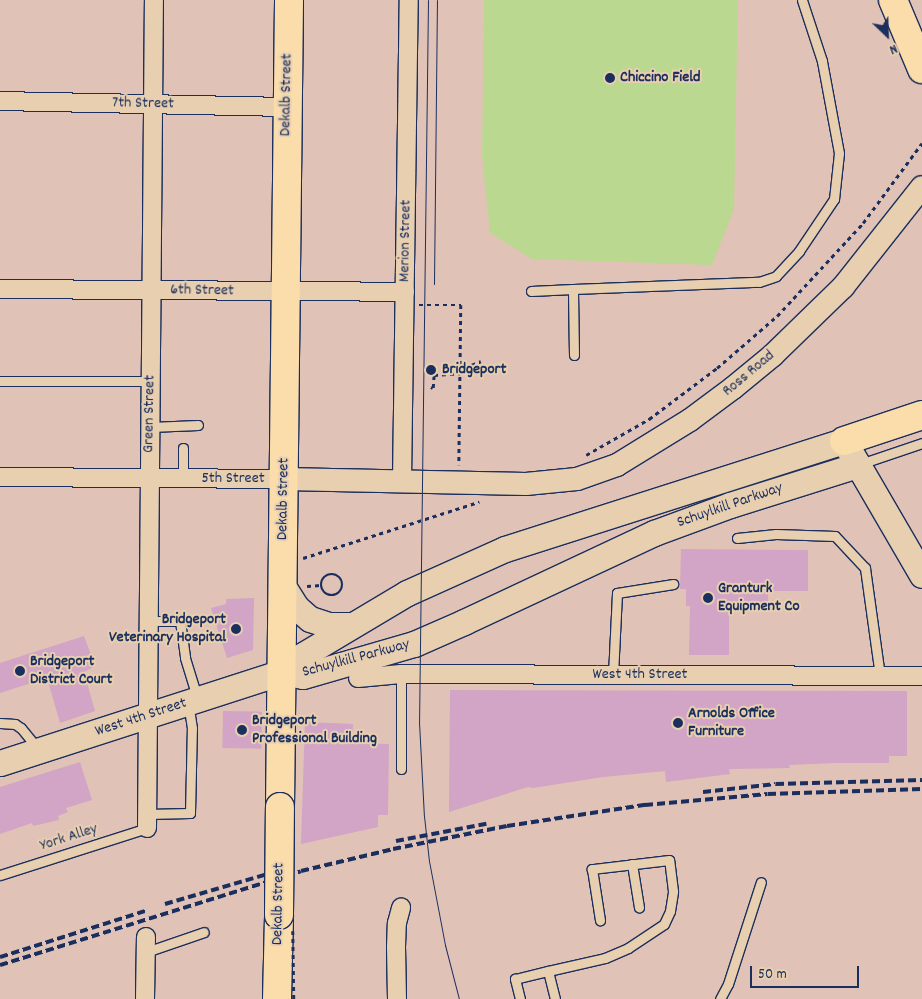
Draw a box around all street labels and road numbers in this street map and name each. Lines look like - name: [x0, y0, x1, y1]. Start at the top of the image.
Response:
- street label: Dekalb Street: [277, 54, 297, 136]
- street label: 7th Street: [112, 94, 174, 114]
- street label: Merion Street: [396, 200, 416, 282]
- street label: 6th Street: [170, 281, 234, 301]
- street label: Ross Road: [719, 347, 779, 401]
- street label: Green Street: [140, 375, 160, 453]
- street label: Dekalb Street: [274, 458, 294, 540]
- street label: 5th Street: [201, 469, 265, 489]
- street label: Schuylkill Parkway: [675, 479, 785, 533]
- street label: Schuylkill Parkway: [300, 635, 412, 683]
- street label: West 4th Street: [593, 665, 687, 685]
- street label: West 4th Street: [93, 694, 189, 742]
- street label: York Alley: [38, 820, 100, 856]
- street label: Dekalb Street: [269, 863, 289, 945]

